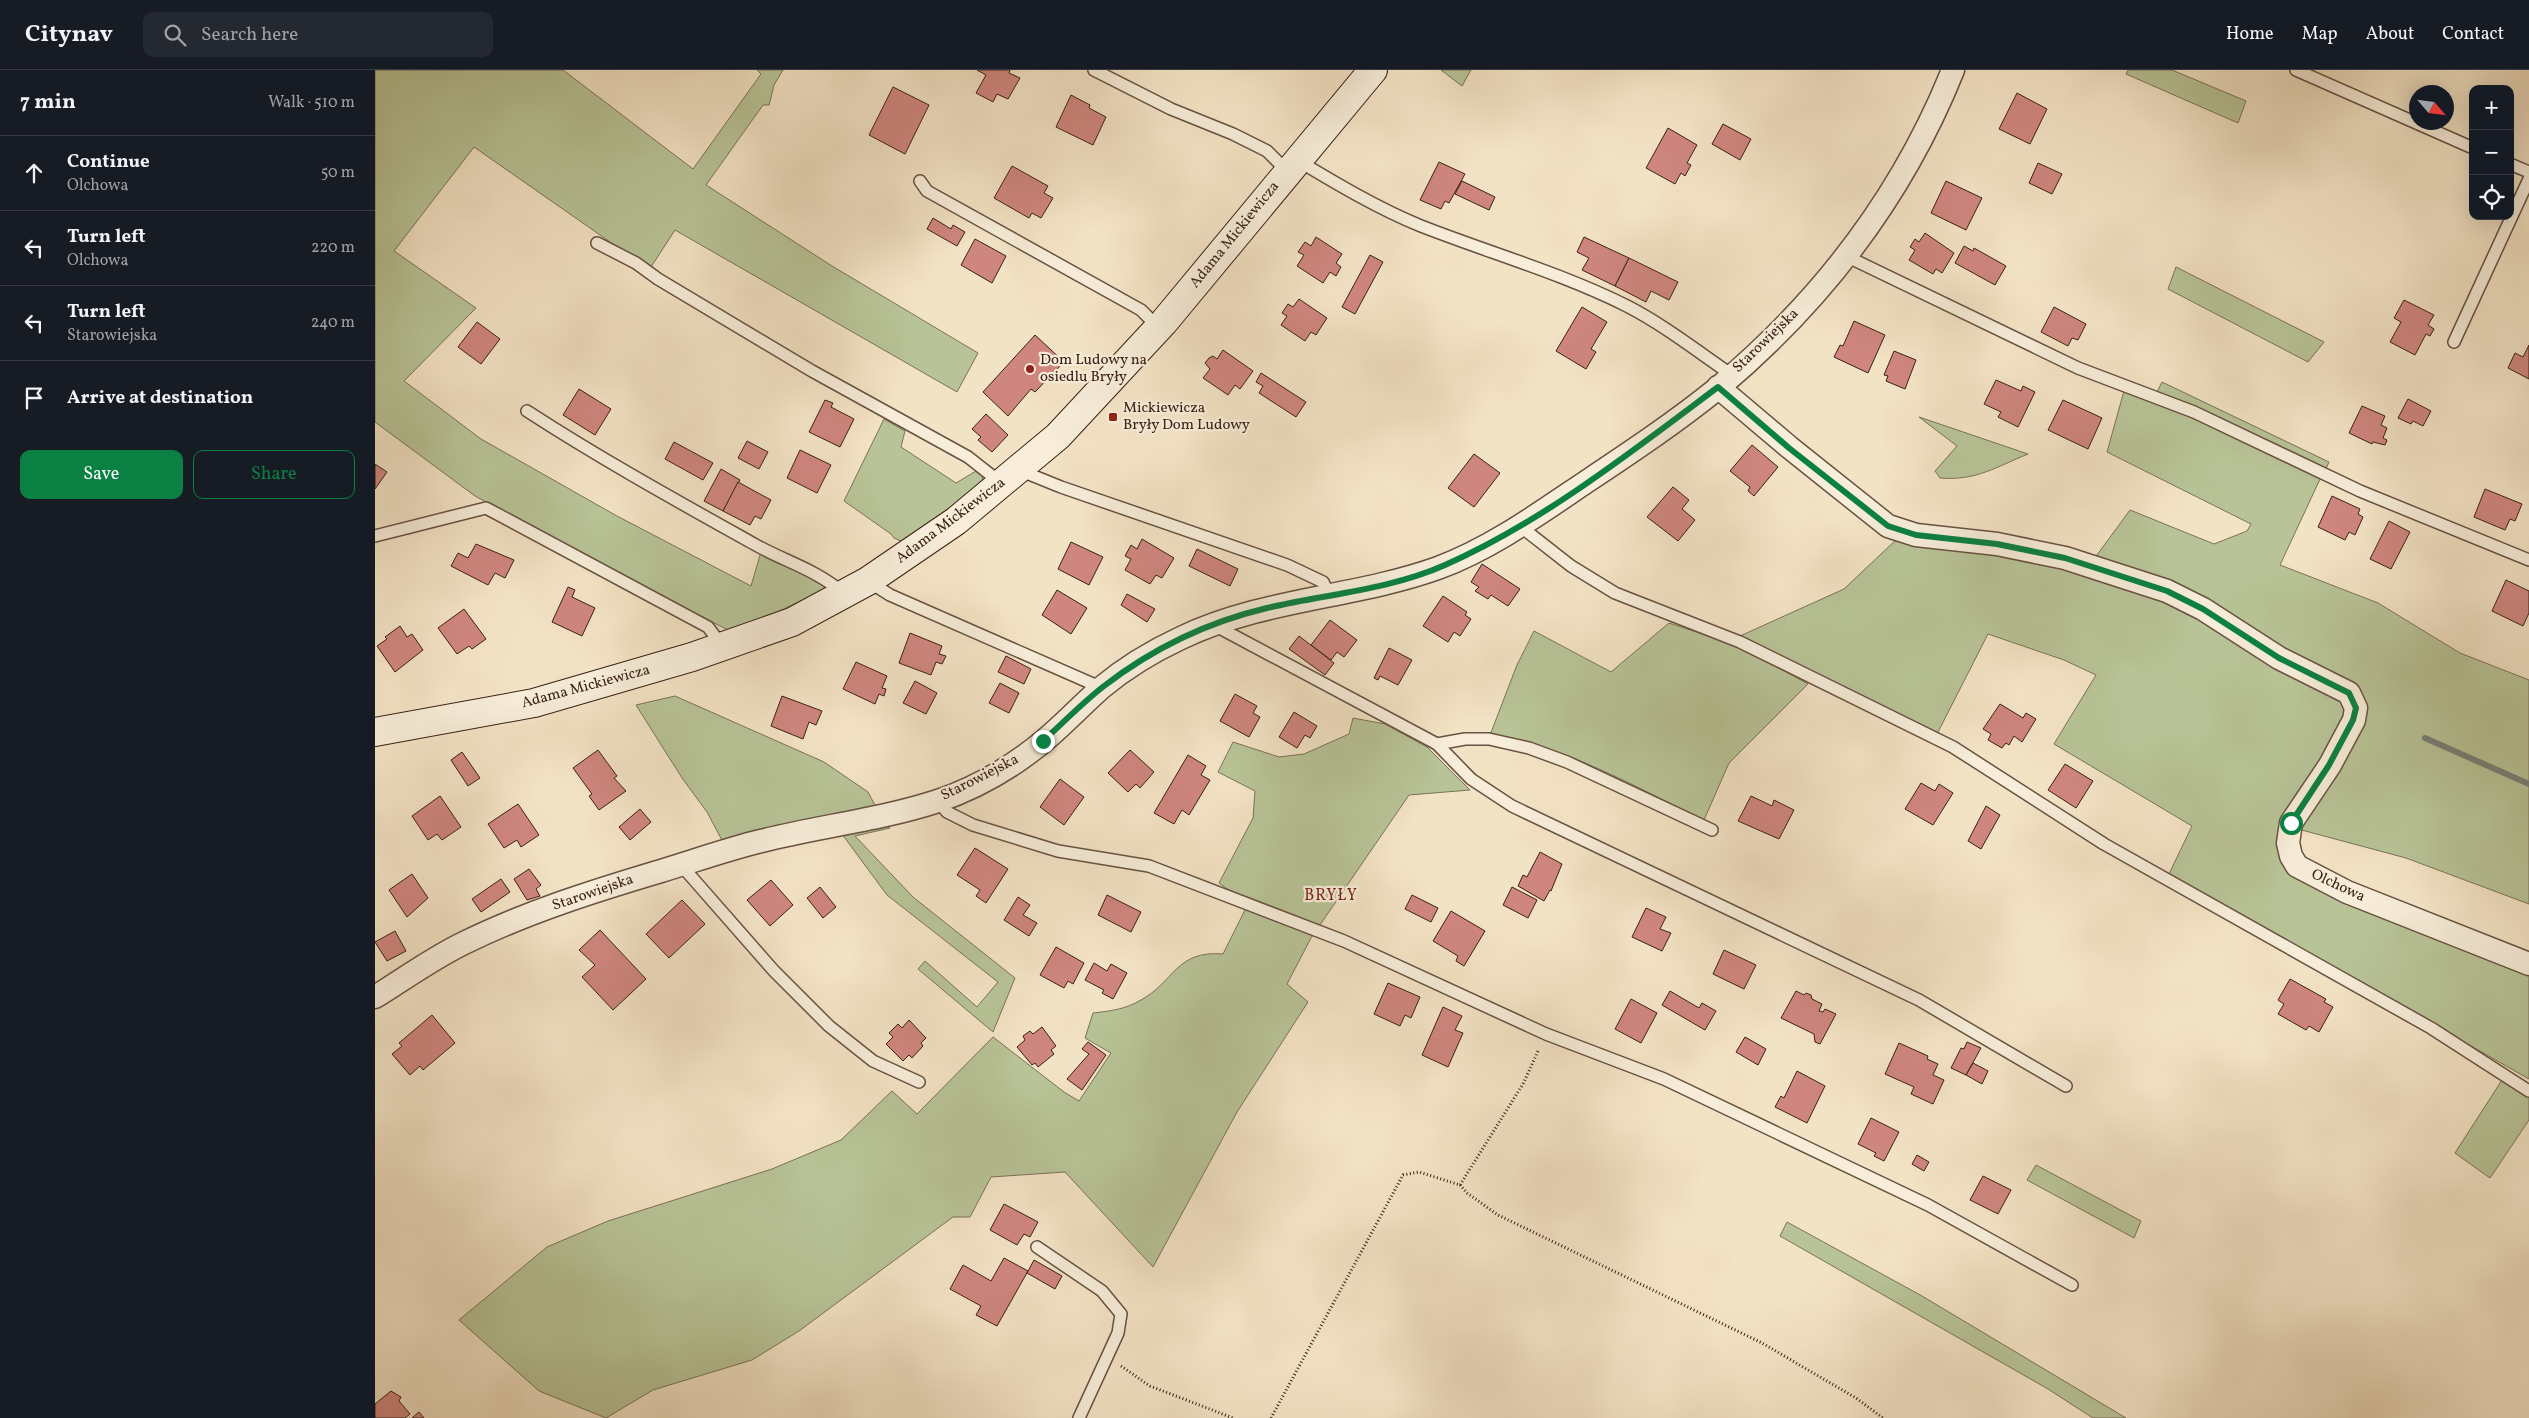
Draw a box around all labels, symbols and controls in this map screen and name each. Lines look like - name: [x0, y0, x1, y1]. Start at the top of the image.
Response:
- search box: [143, 12, 493, 57]
- text: Citynav: [25, 18, 113, 52]
- icon: search: [161, 21, 189, 49]
- text: Search here: [201, 22, 298, 48]
- text: Home: [2226, 22, 2274, 47]
- text: Map: [2302, 22, 2338, 47]
- text: About: [2366, 22, 2414, 47]
- text: Contact: [2442, 22, 2504, 47]
- north arrow: [2409, 85, 2454, 130]
- map controls: [2469, 85, 2514, 220]
- button: +: [2469, 85, 2514, 130]
- text: 7 min: [20, 88, 76, 117]
- text: Walk · 510 m: [268, 92, 355, 114]
- button: −: [2469, 130, 2514, 175]
- text: Continue: [67, 149, 150, 175]
- icon: ahead: [20, 159, 48, 187]
- text: 50 m: [321, 162, 355, 184]
- text: Olchowa: [67, 175, 128, 197]
- button: locate: [2469, 175, 2514, 220]
- street label: Adama Mickiewicza: [1185, 177, 1285, 293]
- text: Turn left: [67, 224, 146, 250]
- icon: left: [20, 234, 48, 262]
- text: 220 m: [311, 237, 355, 259]
- text: Olchowa: [67, 250, 128, 272]
- text: Turn left: [67, 299, 146, 325]
- street label: Starowiejska: [1728, 304, 1804, 378]
- icon: left: [20, 309, 48, 337]
- text: 240 m: [311, 312, 355, 334]
- text: Starowiejska: [67, 325, 157, 347]
- place label: Dom Ludowy na osiedlu Bryły: [1040, 350, 1147, 388]
- marker: Dom Ludowy na osiedlu Bryły: [1024, 363, 1036, 375]
- icon: arrive: [20, 384, 48, 412]
- text: Arrive at destination: [67, 385, 253, 411]
- place label: Mickiewicza Bryły Dom Ludowy: [1123, 398, 1250, 436]
- marker: Mickiewicza Bryły Dom Ludowy: [1107, 411, 1119, 423]
- button: Save: [20, 450, 183, 499]
- button: Share: [193, 450, 355, 499]
- street label: Adama Mickiewicza: [892, 473, 1010, 569]
- street label: Adama Mickiewicza: [519, 660, 653, 714]
- route end: [1032, 730, 1055, 753]
- street label: Starowiejska: [938, 749, 1022, 807]
- route start: [2280, 812, 2303, 835]
- street label: Olchowa: [2307, 864, 2369, 908]
- street label: Starowiejska: [550, 869, 636, 917]
- district label: BRYŁY: [1304, 885, 1358, 907]

